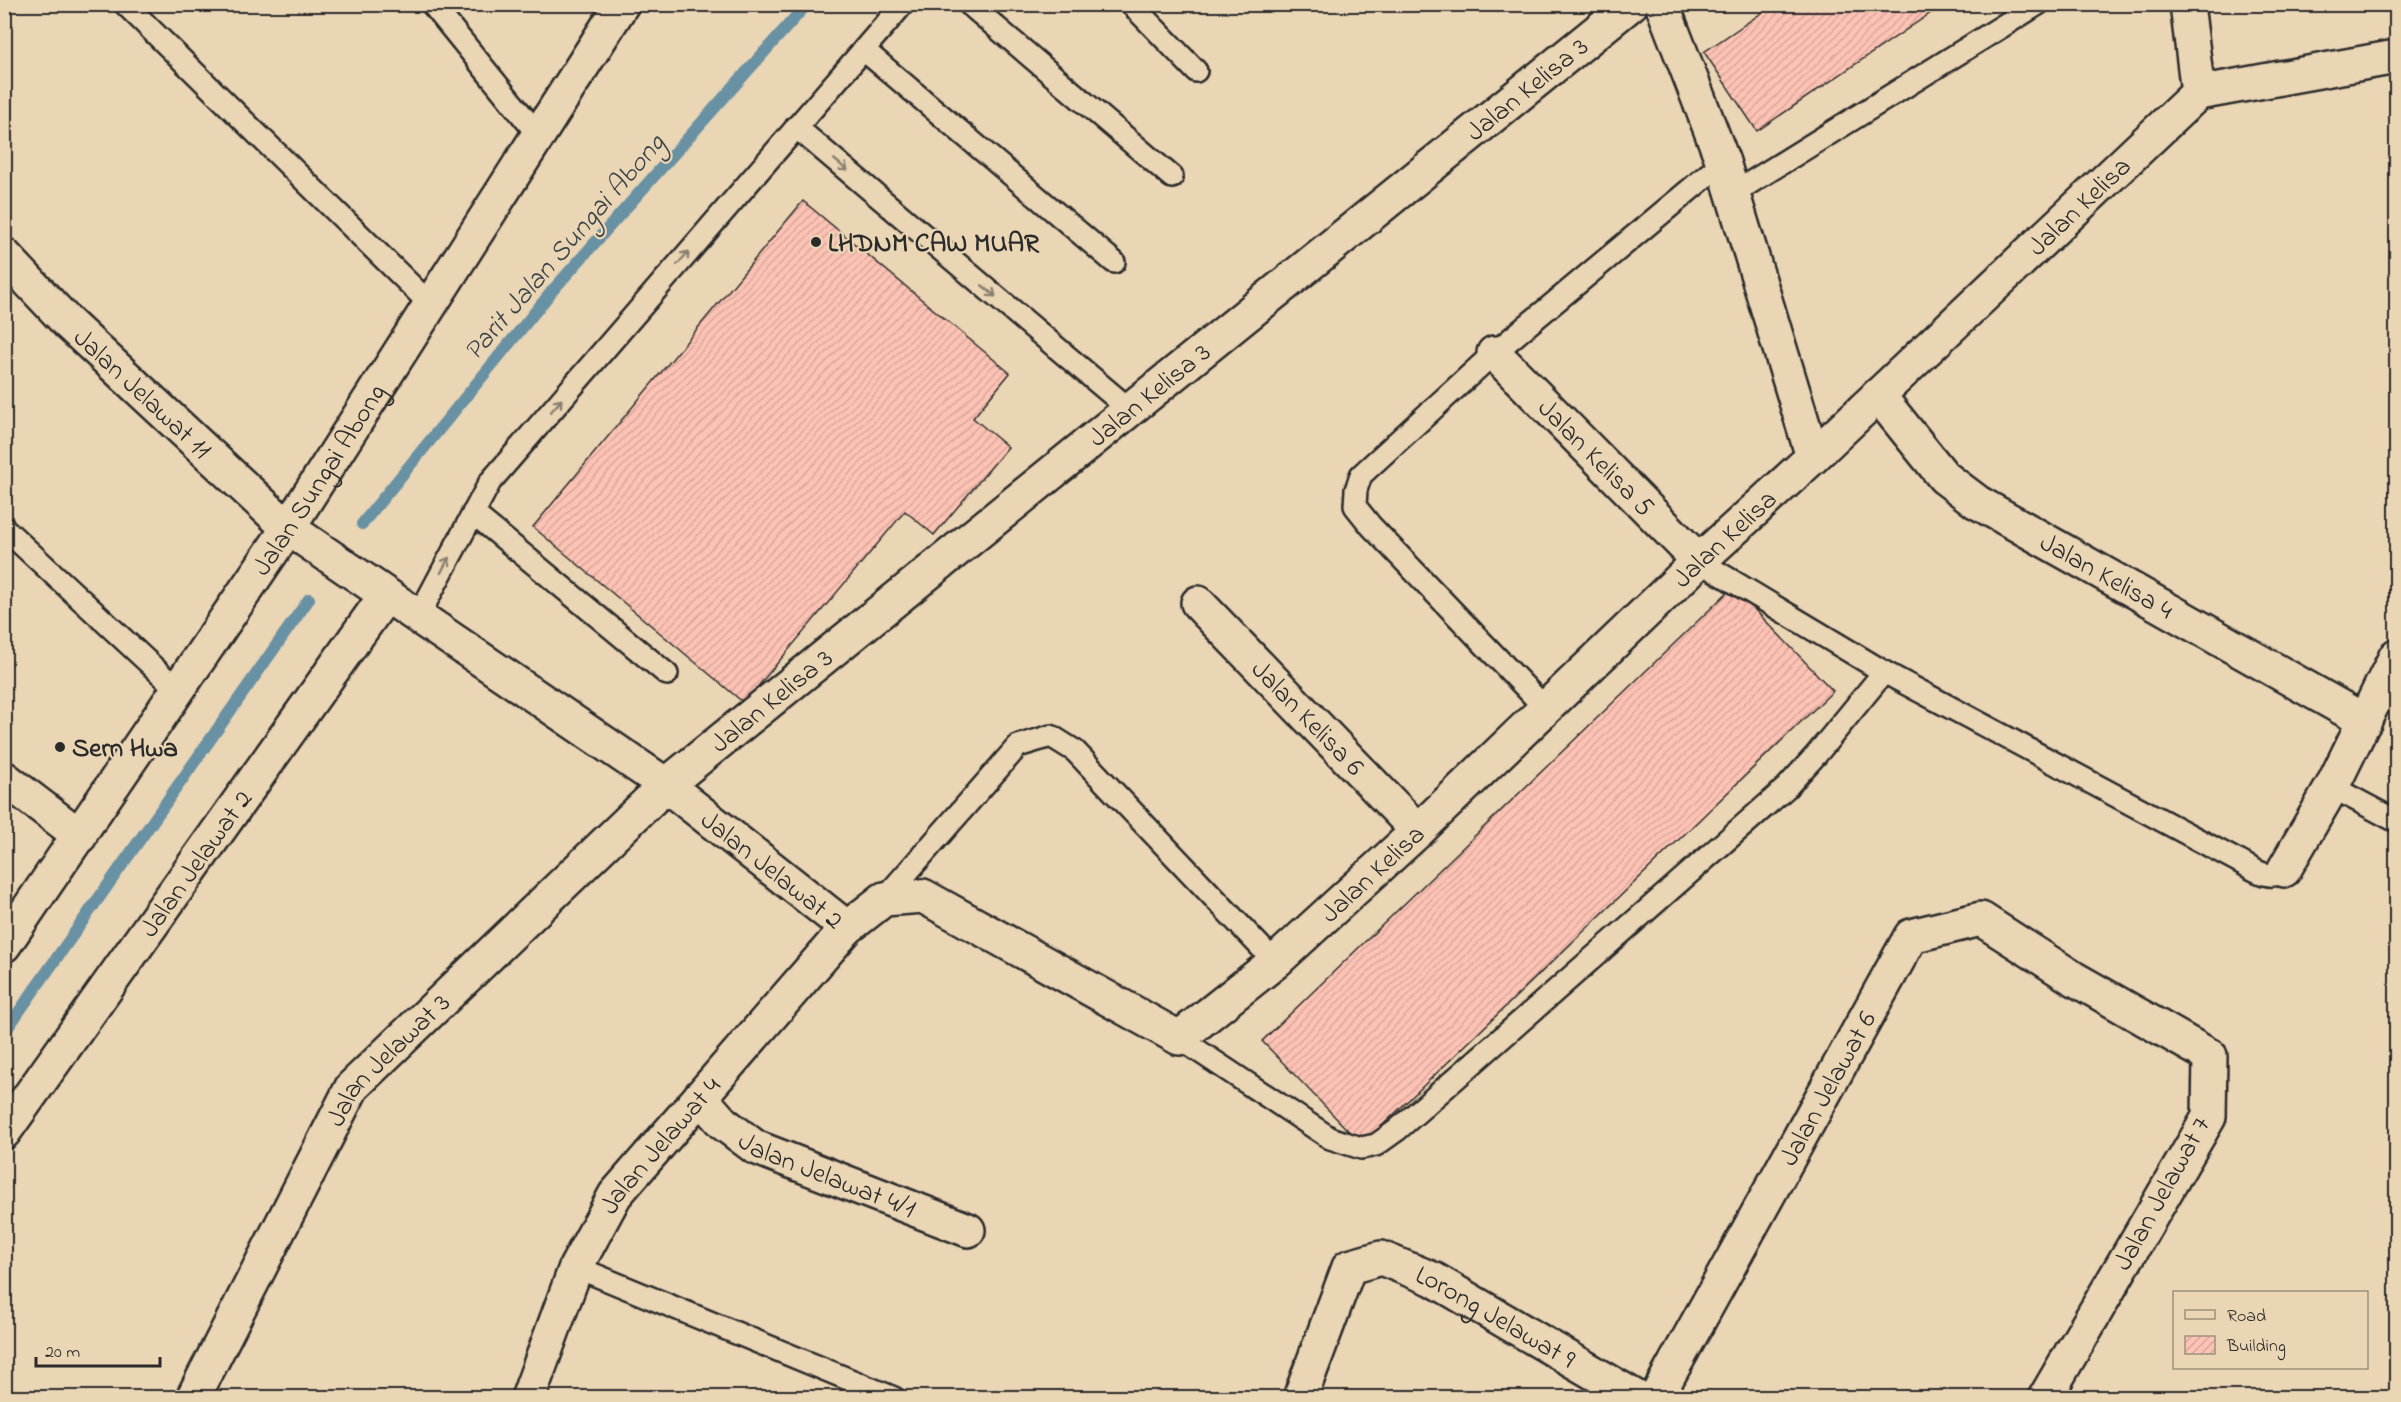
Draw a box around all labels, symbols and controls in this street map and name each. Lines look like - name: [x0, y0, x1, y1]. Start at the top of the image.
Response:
- street label: Jalan Kelisa 3: [1458, 29, 1598, 152]
- water label: Parit Jalan Sungai Abong: [455, 124, 677, 371]
- street label: Jalan Kelisa: [2020, 149, 2141, 266]
- one-way arrow: [833, 158, 848, 172]
- place label: LHDNM CAW MUAR: [828, 225, 1040, 264]
- marker: LHDNM CAW MUAR: [809, 235, 823, 249]
- one-way arrow: [676, 251, 690, 266]
- one-way arrow: [981, 284, 996, 298]
- street label: Jalan Jelawat 11: [63, 320, 219, 469]
- street label: Jalan Kelisa 3: [1081, 335, 1220, 458]
- street label: Jalan Sungai Abong: [244, 377, 397, 585]
- street label: Jalan Kelisa 5: [1527, 391, 1662, 527]
- one-way arrow: [549, 399, 563, 414]
- street label: Jalan Kelisa: [1665, 482, 1787, 598]
- street label: Jalan Kelisa 4: [2032, 524, 2180, 631]
- one-way arrow: [440, 557, 451, 575]
- street label: Jalan Kelisa 3: [703, 640, 842, 764]
- street label: Jalan Kelisa 6: [1241, 652, 1372, 786]
- place label: Sern Hwa: [72, 730, 178, 769]
- marker: Sern Hwa: [53, 740, 67, 754]
- street label: Jalan Jelawat 2: [131, 783, 263, 946]
- street label: Jalan Jelawat 2: [691, 802, 851, 940]
- street label: Jalan Kelisa: [1313, 817, 1435, 933]
- street label: Jalan Jelawat 3: [318, 985, 460, 1134]
- street label: Jalan Jelawat 6: [1771, 1005, 1888, 1174]
- street label: Jalan Jelawat 4: [591, 1069, 731, 1222]
- street label: Jalan Jelawat 7: [2105, 1110, 2222, 1278]
- street label: Jalan Jelawat 4/1: [729, 1123, 921, 1230]
- street label: Lorong Jelawat 9: [1409, 1257, 1582, 1380]
- legend: [2173, 1291, 2368, 1369]
- text: Road: [2227, 1304, 2266, 1330]
- scale bar: [36, 1330, 160, 1368]
- text: Building: [2226, 1334, 2286, 1361]
- text: 20 m: [45, 1340, 80, 1366]

